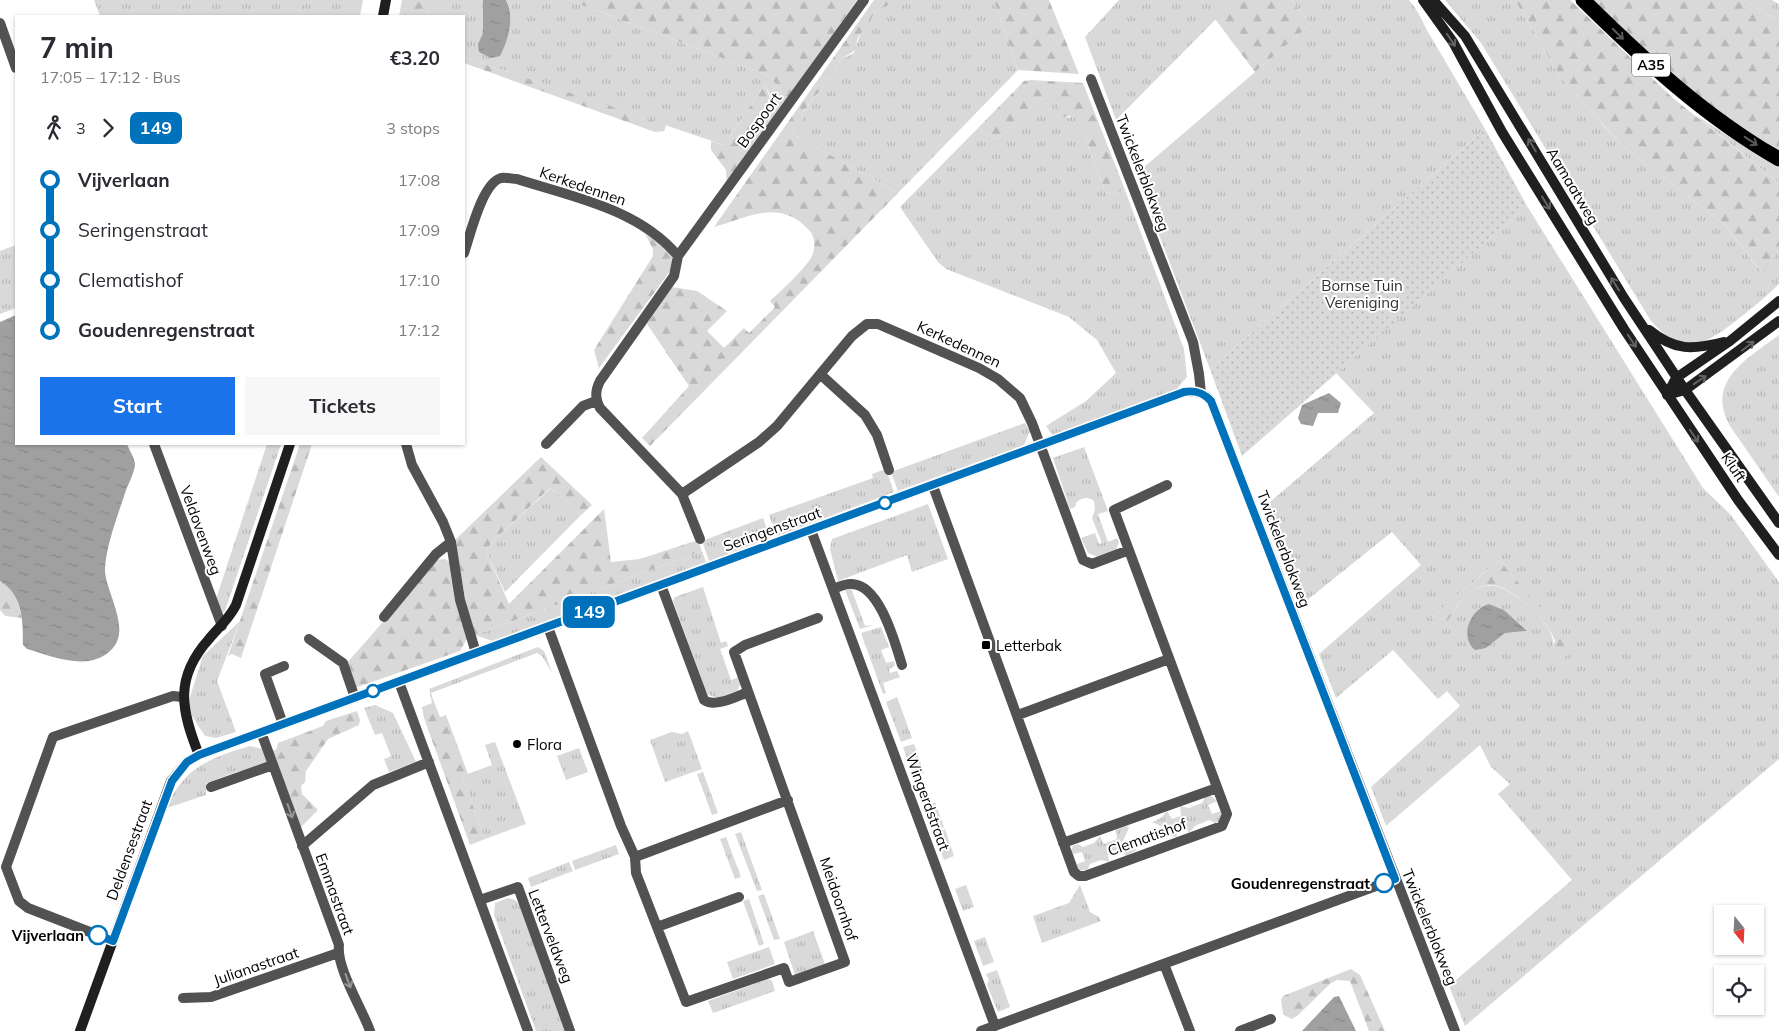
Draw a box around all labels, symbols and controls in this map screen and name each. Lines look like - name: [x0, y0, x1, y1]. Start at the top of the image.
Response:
- one-way arrow: [1611, 28, 1624, 40]
- text: 7 min: [40, 30, 114, 65]
- one-way arrow: [1446, 33, 1456, 47]
- text: €3.20: [390, 46, 440, 70]
- road number: A35: [1632, 54, 1670, 76]
- text: 17:05 – 17:12 · Bus: [40, 67, 181, 87]
- street label: Bospoort: [733, 89, 785, 151]
- street label: Twickelerblokweg: [1112, 112, 1174, 234]
- icon: walk: [40, 114, 68, 142]
- icon: forward: [94, 114, 122, 142]
- text: 149: [140, 116, 172, 139]
- text: 3: [76, 118, 86, 138]
- text: 3 stops: [386, 118, 440, 138]
- one-way arrow: [1744, 136, 1758, 146]
- one-way arrow: [1526, 139, 1536, 153]
- street label: Aamaatweg: [1543, 144, 1603, 228]
- street label: Kerkedennen: [537, 162, 629, 210]
- text: Vijverlaan: [78, 168, 170, 192]
- text: 17:08: [398, 170, 440, 190]
- one-way arrow: [1542, 195, 1552, 209]
- text: Seringenstraat: [78, 218, 208, 242]
- text: 17:09: [398, 220, 440, 240]
- text: Clematishof: [78, 268, 183, 292]
- text: 17:10: [398, 270, 440, 290]
- park label: Bornse Tuin Vereniging: [1321, 276, 1403, 312]
- one-way arrow: [1610, 278, 1620, 292]
- street label: Kerkedennen: [914, 316, 1004, 372]
- text: Goudenregenstraat: [78, 318, 254, 342]
- text: 17:12: [398, 320, 440, 340]
- one-way arrow: [1626, 334, 1637, 348]
- one-way arrow: [1741, 341, 1754, 352]
- one-way arrow: [1693, 375, 1707, 385]
- button: Start: [40, 377, 235, 435]
- button: Tickets: [245, 377, 440, 435]
- one-way arrow: [1689, 428, 1699, 442]
- street label: Kluft: [1717, 449, 1751, 485]
- street label: Veldovenweg: [176, 483, 226, 577]
- street label: Twickelerblokweg: [1253, 488, 1315, 610]
- unlabelled marker: [878, 496, 892, 510]
- street label: Seringenstraat: [721, 503, 823, 555]
- line badge: 149: [560, 596, 618, 628]
- text: 149: [573, 600, 605, 623]
- place label: Letterbak: [996, 636, 1062, 655]
- marker: Letterbak: [980, 639, 992, 651]
- unlabelled marker: [366, 684, 380, 698]
- place label: Flora: [527, 735, 562, 754]
- marker: Flora: [511, 738, 523, 750]
- street label: Wingerdstraat: [902, 751, 954, 853]
- street label: Deldensestraat: [102, 797, 156, 903]
- one-way arrow: [286, 803, 295, 818]
- street label: Clematishof: [1105, 814, 1190, 860]
- street label: Emmastraat: [311, 851, 359, 937]
- street label: Meidoornhof: [816, 855, 862, 944]
- street label: Twickelerblokweg: [1398, 866, 1462, 988]
- marker: Goudenregenstraat: [1374, 873, 1394, 893]
- place label: Goudenregenstraat: [1231, 874, 1370, 893]
- street label: Letterveldweg: [524, 886, 578, 986]
- north arrow: [1714, 905, 1764, 955]
- map controls: [1714, 905, 1764, 1015]
- marker: Vijverlaan: [88, 925, 108, 945]
- place label: Vijverlaan: [11, 926, 84, 945]
- street label: Julianastraat: [211, 943, 301, 989]
- button: locate: [1714, 965, 1764, 1015]
- one-way arrow: [344, 972, 353, 988]

